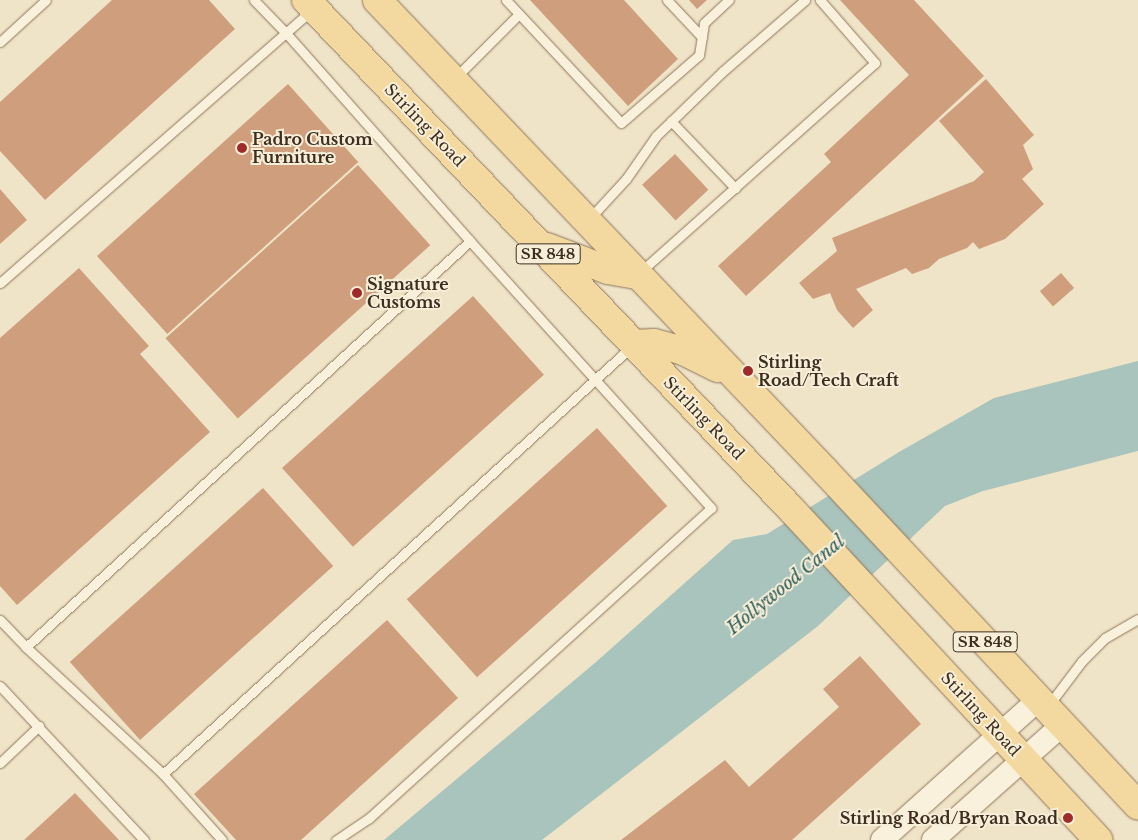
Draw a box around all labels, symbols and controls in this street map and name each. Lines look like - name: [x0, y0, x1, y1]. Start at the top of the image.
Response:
- street label: Stirling Road: [381, 80, 469, 170]
- place label: Padro Custom Furniture: [252, 129, 373, 167]
- marker: Padro Custom Furniture: [236, 142, 248, 154]
- road number: SR 848: [514, 242, 582, 266]
- place label: Signature Customs: [367, 274, 449, 312]
- marker: Signature Customs: [351, 287, 363, 299]
- place label: Stirling Road/Tech Craft: [758, 352, 899, 390]
- marker: Stirling Road/Tech Craft: [742, 365, 754, 377]
- street label: Stirling Road: [660, 373, 748, 463]
- water label: Hollywood Canal: [723, 531, 849, 639]
- road number: SR 848: [951, 630, 1019, 654]
- street label: Stirling Road: [937, 668, 1025, 760]
- place label: Stirling Road/Bryan Road: [839, 808, 1058, 828]
- marker: Stirling Road/Bryan Road: [1062, 812, 1074, 824]

